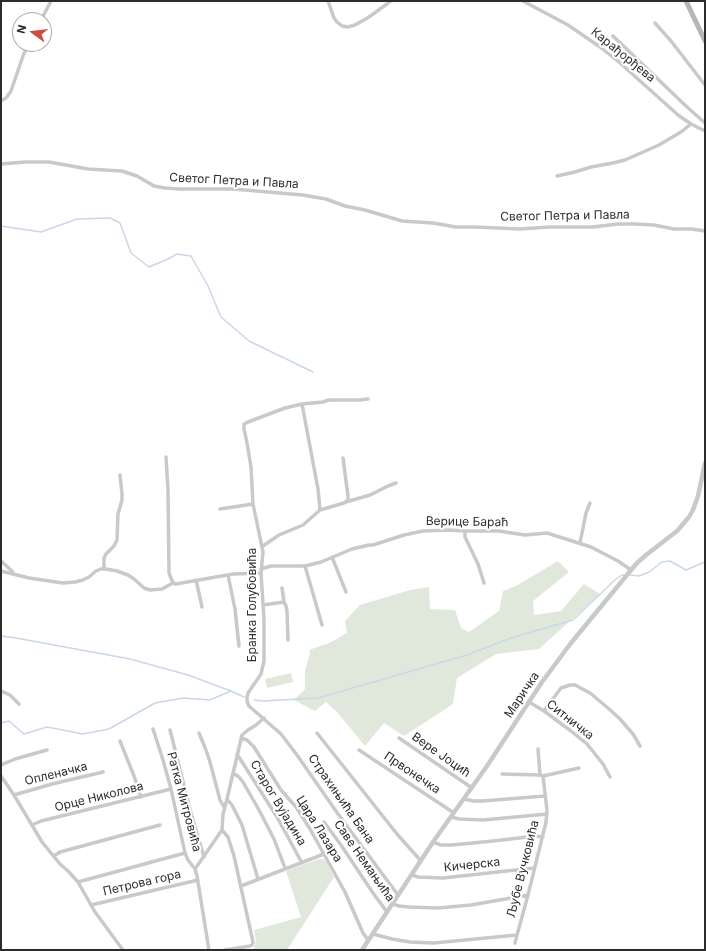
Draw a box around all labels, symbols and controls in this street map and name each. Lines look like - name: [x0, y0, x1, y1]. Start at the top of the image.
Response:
- north arrow: [12, 12, 52, 52]
- text: N: [14, 23, 29, 35]
- street label: Карађорђева: [588, 25, 658, 85]
- street label: Светог Петра и Павла: [169, 170, 299, 192]
- street label: Светог Петра и Павла: [500, 208, 630, 224]
- street label: Верице Бараћ: [426, 514, 508, 530]
- street label: Бранка Голубовића: [245, 548, 259, 662]
- street label: Маричка: [501, 669, 543, 721]
- street label: Ситничка: [544, 697, 596, 743]
- street label: Вере Јоцић: [409, 730, 473, 780]
- street label: Првонечка: [381, 749, 443, 797]
- street label: Ратка Митровића: [164, 751, 204, 853]
- street label: Страхињића Бана: [305, 752, 377, 846]
- street label: Старог Вујадина: [247, 758, 309, 848]
- street label: Опленачка: [23, 759, 89, 789]
- street label: Орце Николова: [53, 779, 145, 815]
- street label: Цара Лазара: [293, 793, 345, 865]
- street label: Саве Немањића: [331, 817, 397, 905]
- street label: Љубе Вучковића: [504, 819, 542, 919]
- street label: Кичерска: [443, 855, 501, 875]
- street label: Петрова гора: [102, 867, 182, 899]

